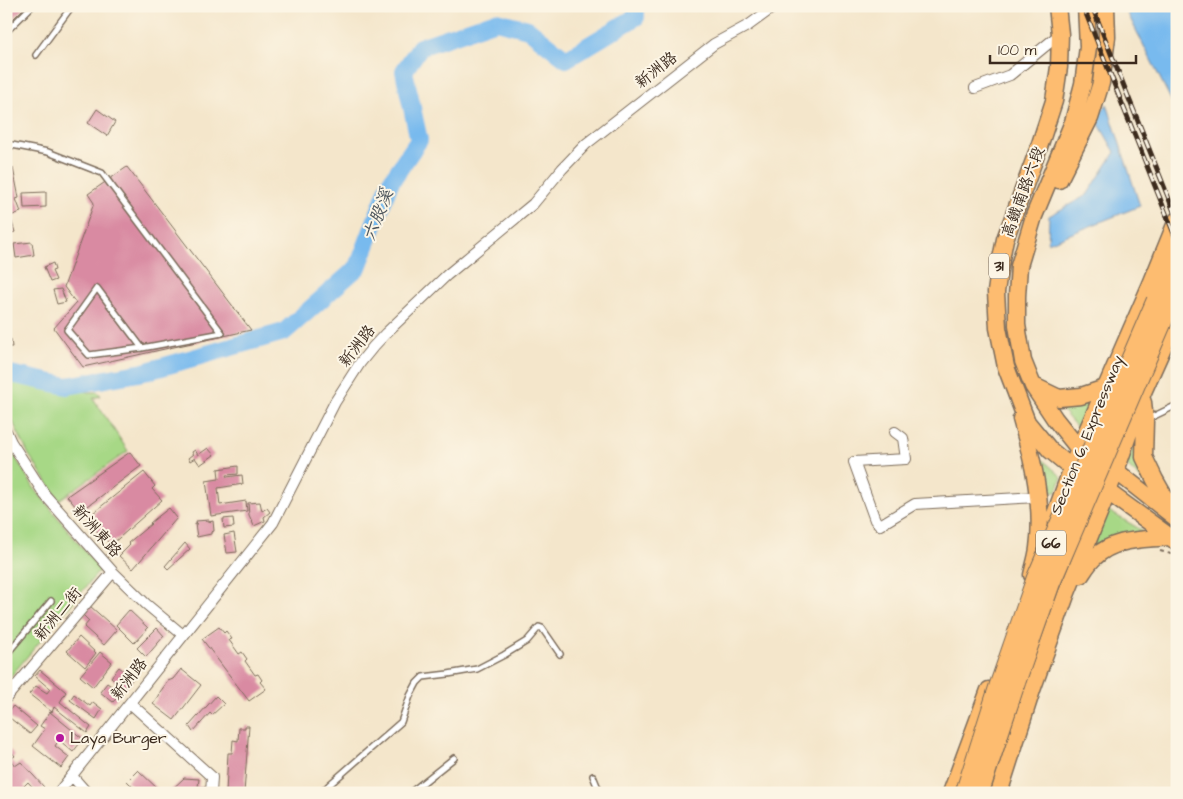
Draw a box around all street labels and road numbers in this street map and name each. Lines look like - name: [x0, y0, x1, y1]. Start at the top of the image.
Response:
- street label: 新洲路: [630, 47, 682, 93]
- street label: 高鐵南路六段: [996, 143, 1050, 241]
- road number: 31: [989, 254, 1009, 278]
- street label: 新洲路: [334, 320, 380, 372]
- street label: Section 6, Expressway: [1045, 352, 1130, 518]
- street label: 新洲東路: [67, 500, 127, 562]
- road number: 66: [1036, 530, 1066, 556]
- street label: 新洲二街: [29, 582, 87, 646]
- street label: 新洲路: [106, 653, 152, 705]

